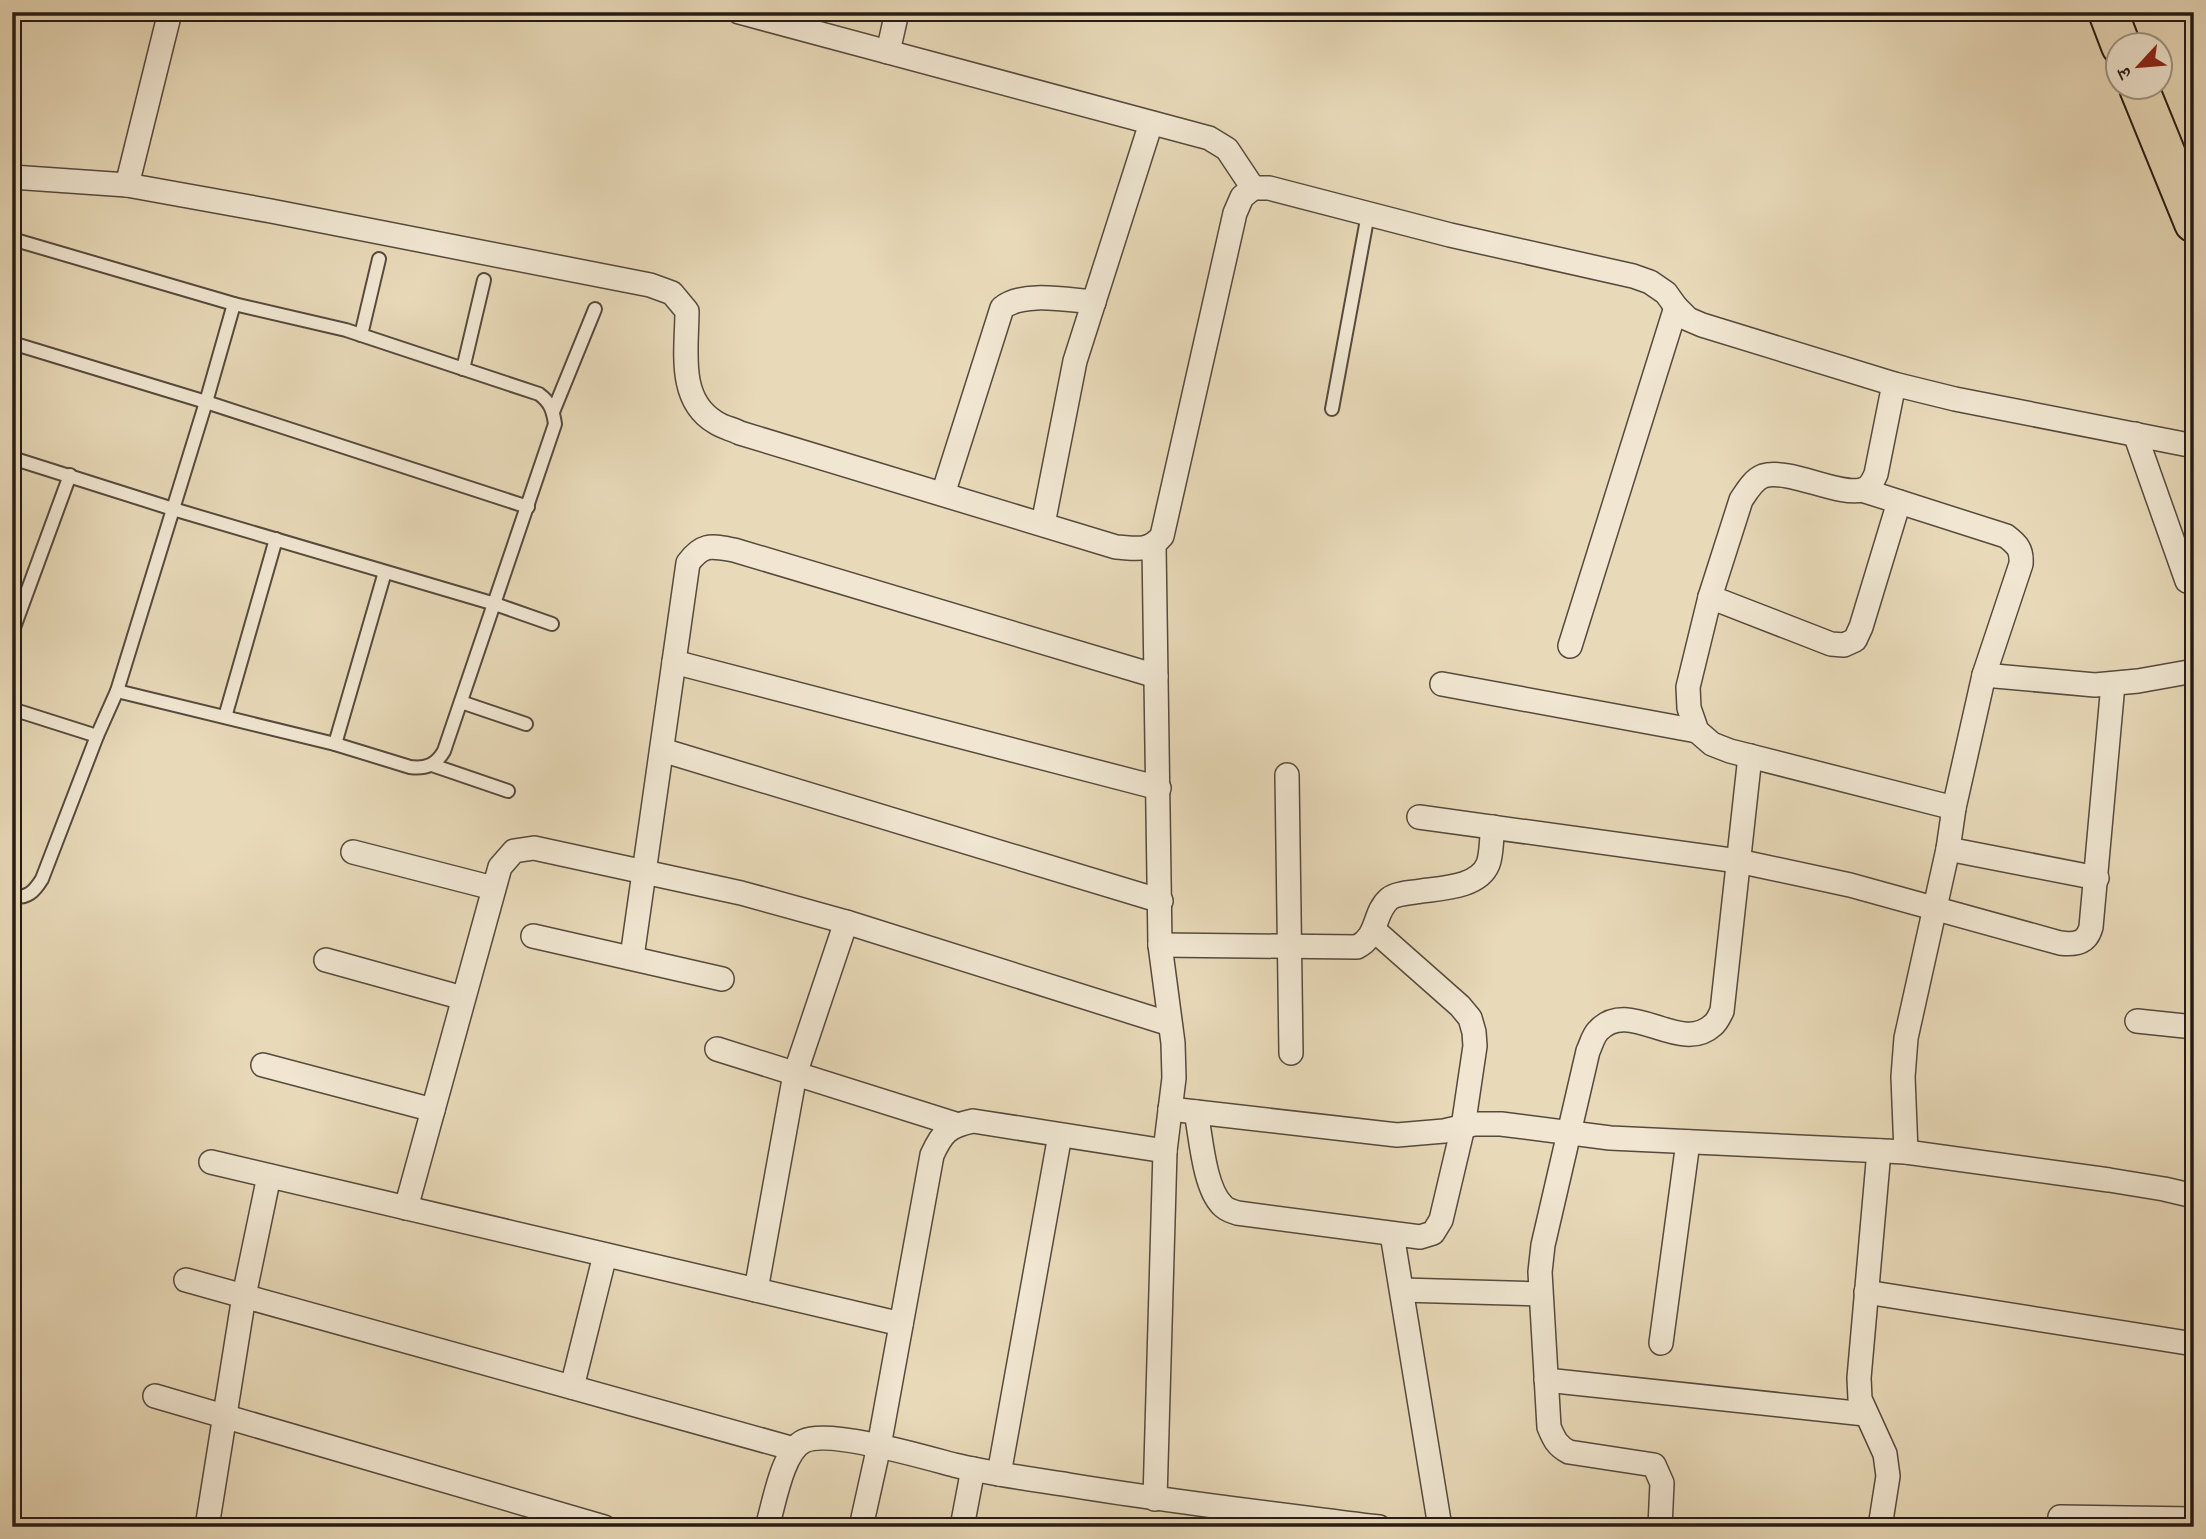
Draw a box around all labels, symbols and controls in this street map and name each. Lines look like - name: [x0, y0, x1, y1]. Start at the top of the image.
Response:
- north arrow: [2104, 32, 2174, 102]
- text: उ: [2110, 62, 2139, 85]

